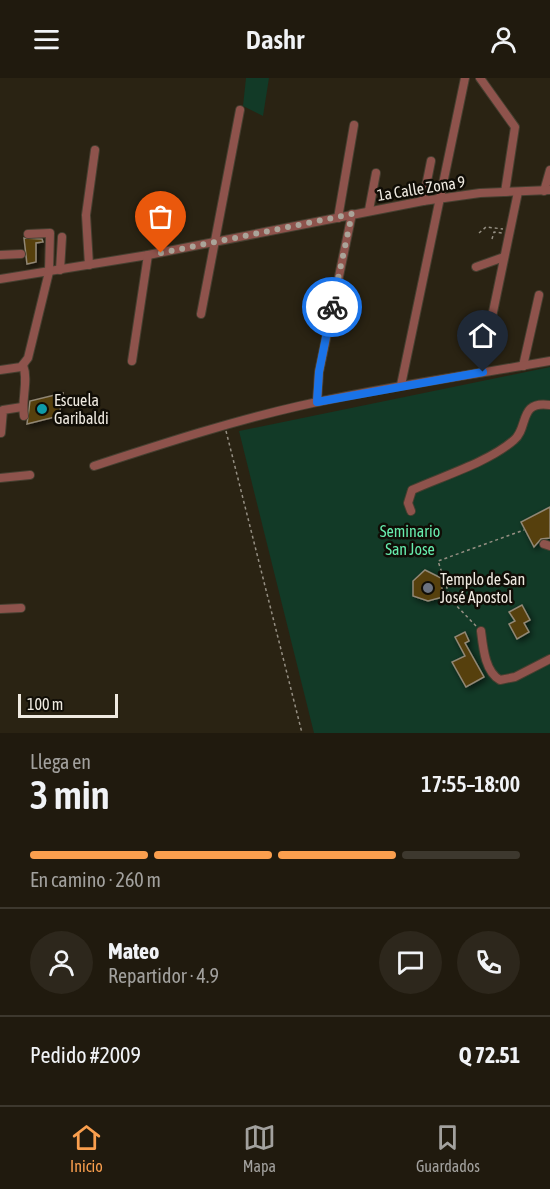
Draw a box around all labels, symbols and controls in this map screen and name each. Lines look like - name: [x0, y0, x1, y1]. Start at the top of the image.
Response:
- icon: menu: [30, 23, 63, 56]
- icon: person: [487, 23, 520, 56]
- text: Dashr: [246, 24, 304, 55]
- street label: 1a Calle Zona 9: [376, 172, 466, 204]
- pin: [135, 191, 186, 253]
- icon: bag: [144, 200, 177, 233]
- courier: [302, 277, 362, 337]
- icon: bike: [316, 291, 349, 324]
- pin: [457, 310, 508, 372]
- icon: home: [466, 319, 499, 352]
- place label: Escuela Garibaldi: [54, 391, 109, 427]
- marker: Escuela Garibaldi: [35, 402, 49, 416]
- park label: Seminario San Jose: [380, 522, 440, 558]
- place label: Templo de San José Apostol: [440, 570, 525, 607]
- marker: Templo de San José Apostol: [421, 581, 435, 595]
- scale bar: [18, 691, 118, 718]
- text: 100 m: [27, 695, 63, 713]
- text: Llega en: [30, 750, 91, 773]
- text: 17:55–18:00: [421, 771, 520, 797]
- text: 3 min: [30, 773, 110, 817]
- text: En camino · 260 m: [30, 868, 161, 891]
- button: person: [30, 931, 93, 994]
- button: chat: [379, 931, 442, 994]
- button: phone: [457, 931, 520, 994]
- text: Mateo: [108, 938, 159, 964]
- text: Repartidor · 4.9: [108, 964, 219, 987]
- text: Pedido #2009: [30, 1042, 141, 1068]
- text: Q 72.51: [459, 1042, 520, 1068]
- tab: Inicio: [70, 1121, 103, 1175]
- tab: Mapa: [243, 1121, 276, 1175]
- tab: Guardados: [416, 1121, 480, 1175]

